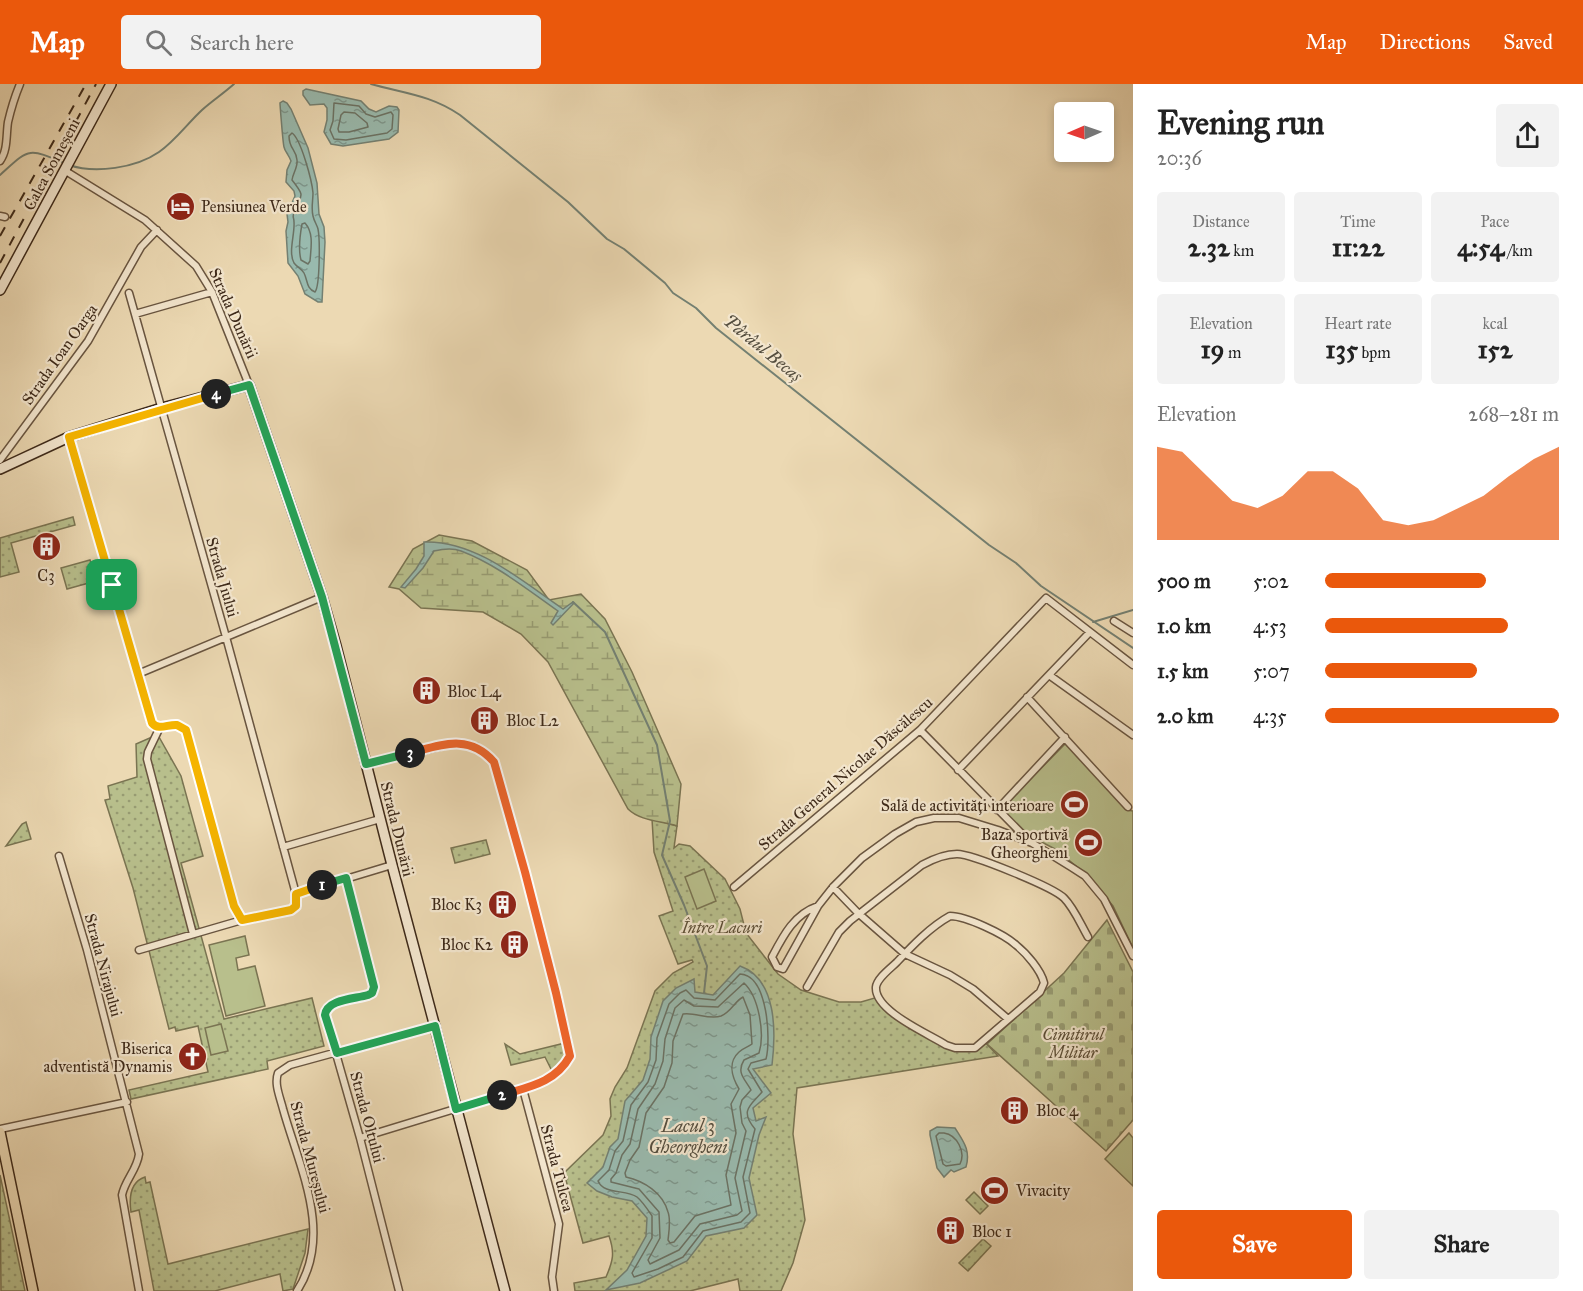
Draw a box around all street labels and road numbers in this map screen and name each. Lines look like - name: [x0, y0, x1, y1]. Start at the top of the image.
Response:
- street label: Calea Someșeni: [19, 114, 84, 214]
- street label: Strada Dunării: [205, 265, 262, 362]
- street label: Strada Ioan Oarga: [18, 300, 102, 409]
- street label: Strada Jiului: [201, 535, 243, 620]
- street label: Strada General Nicolae Dăscălescu: [754, 692, 937, 854]
- street label: Strada Dunării: [377, 780, 419, 879]
- street label: Strada Nirajului: [81, 911, 127, 1019]
- street label: Strada Oltului: [346, 1069, 389, 1165]
- street label: Strada Mureșului: [286, 1099, 335, 1216]
- street label: Strada Tulcea: [537, 1122, 578, 1214]

